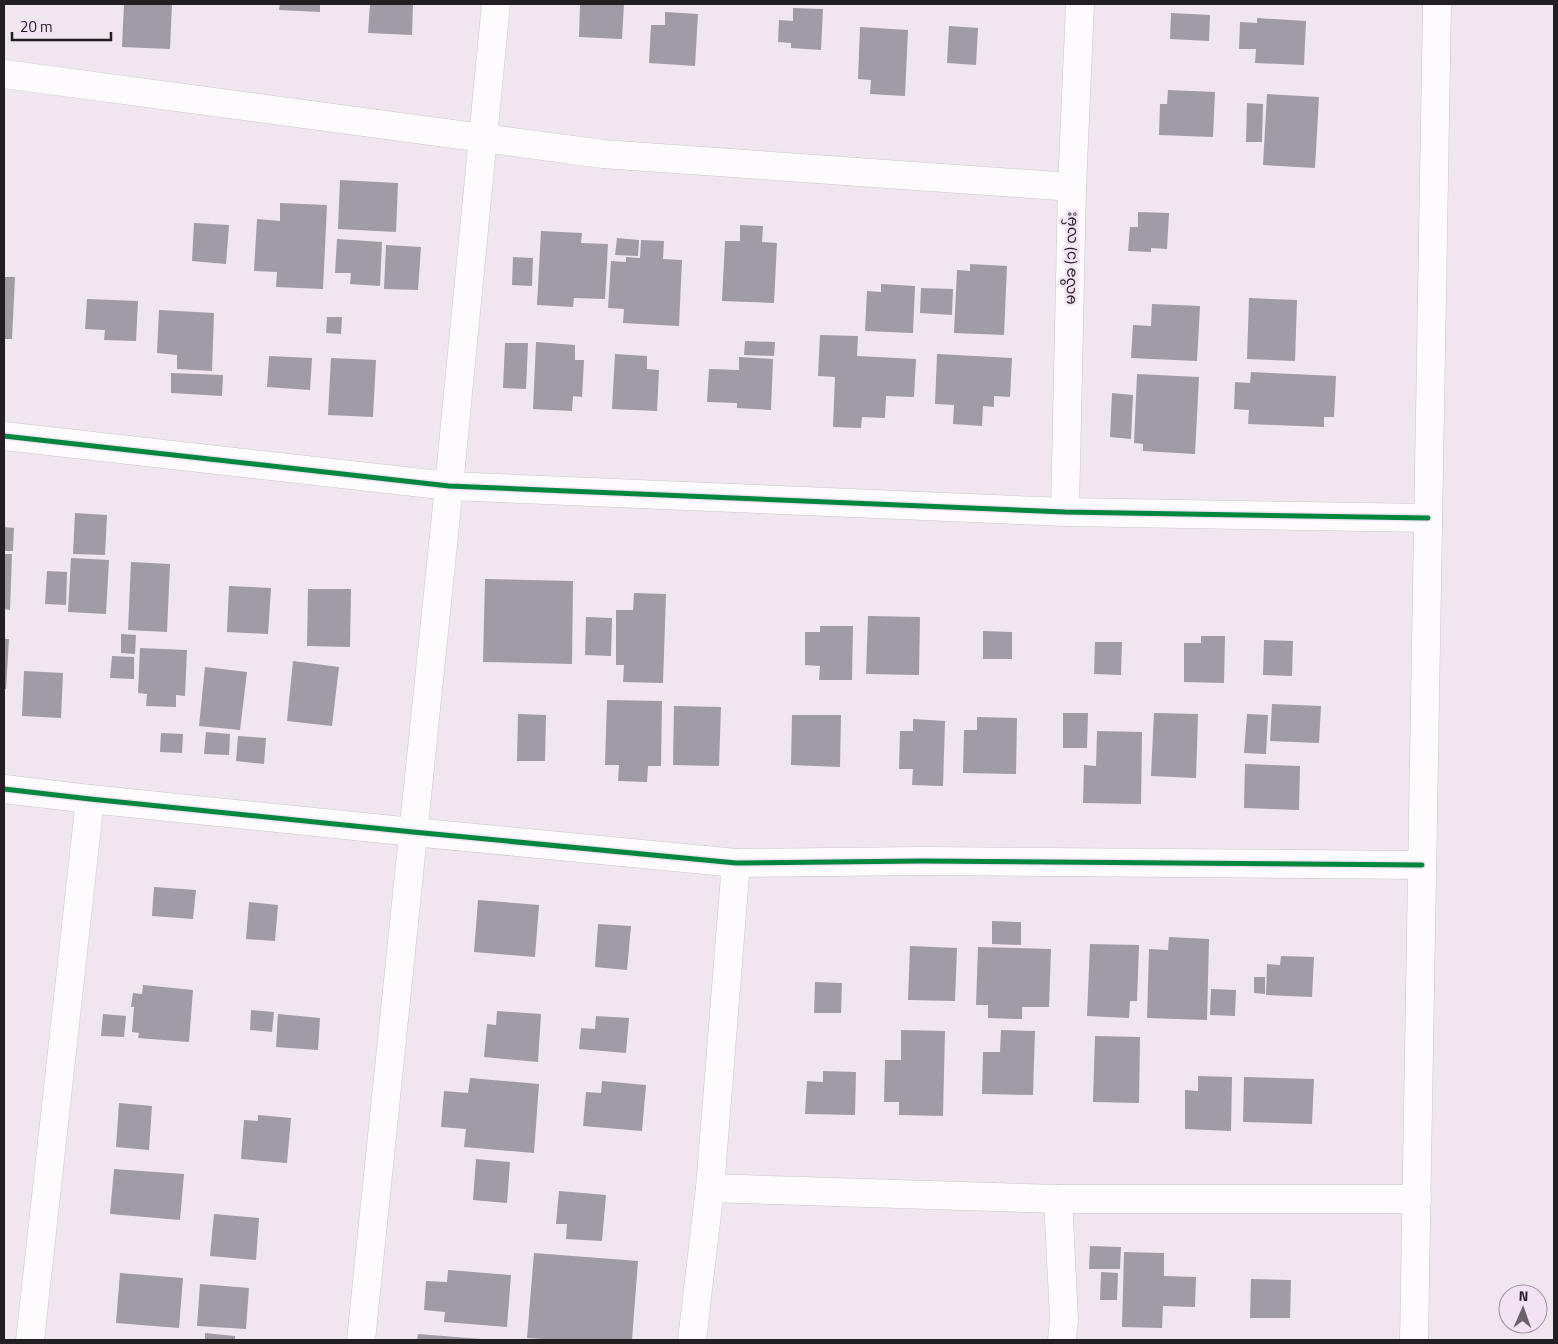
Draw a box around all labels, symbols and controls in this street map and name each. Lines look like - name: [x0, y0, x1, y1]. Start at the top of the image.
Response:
- scale bar: [12, 10, 111, 42]
- text: 20 m: [20, 15, 53, 38]
- street label: မလိခ (၁) လမ်း: [1058, 211, 1082, 305]
- north arrow: [1498, 1284, 1548, 1334]
- text: N: [1518, 1285, 1529, 1306]

